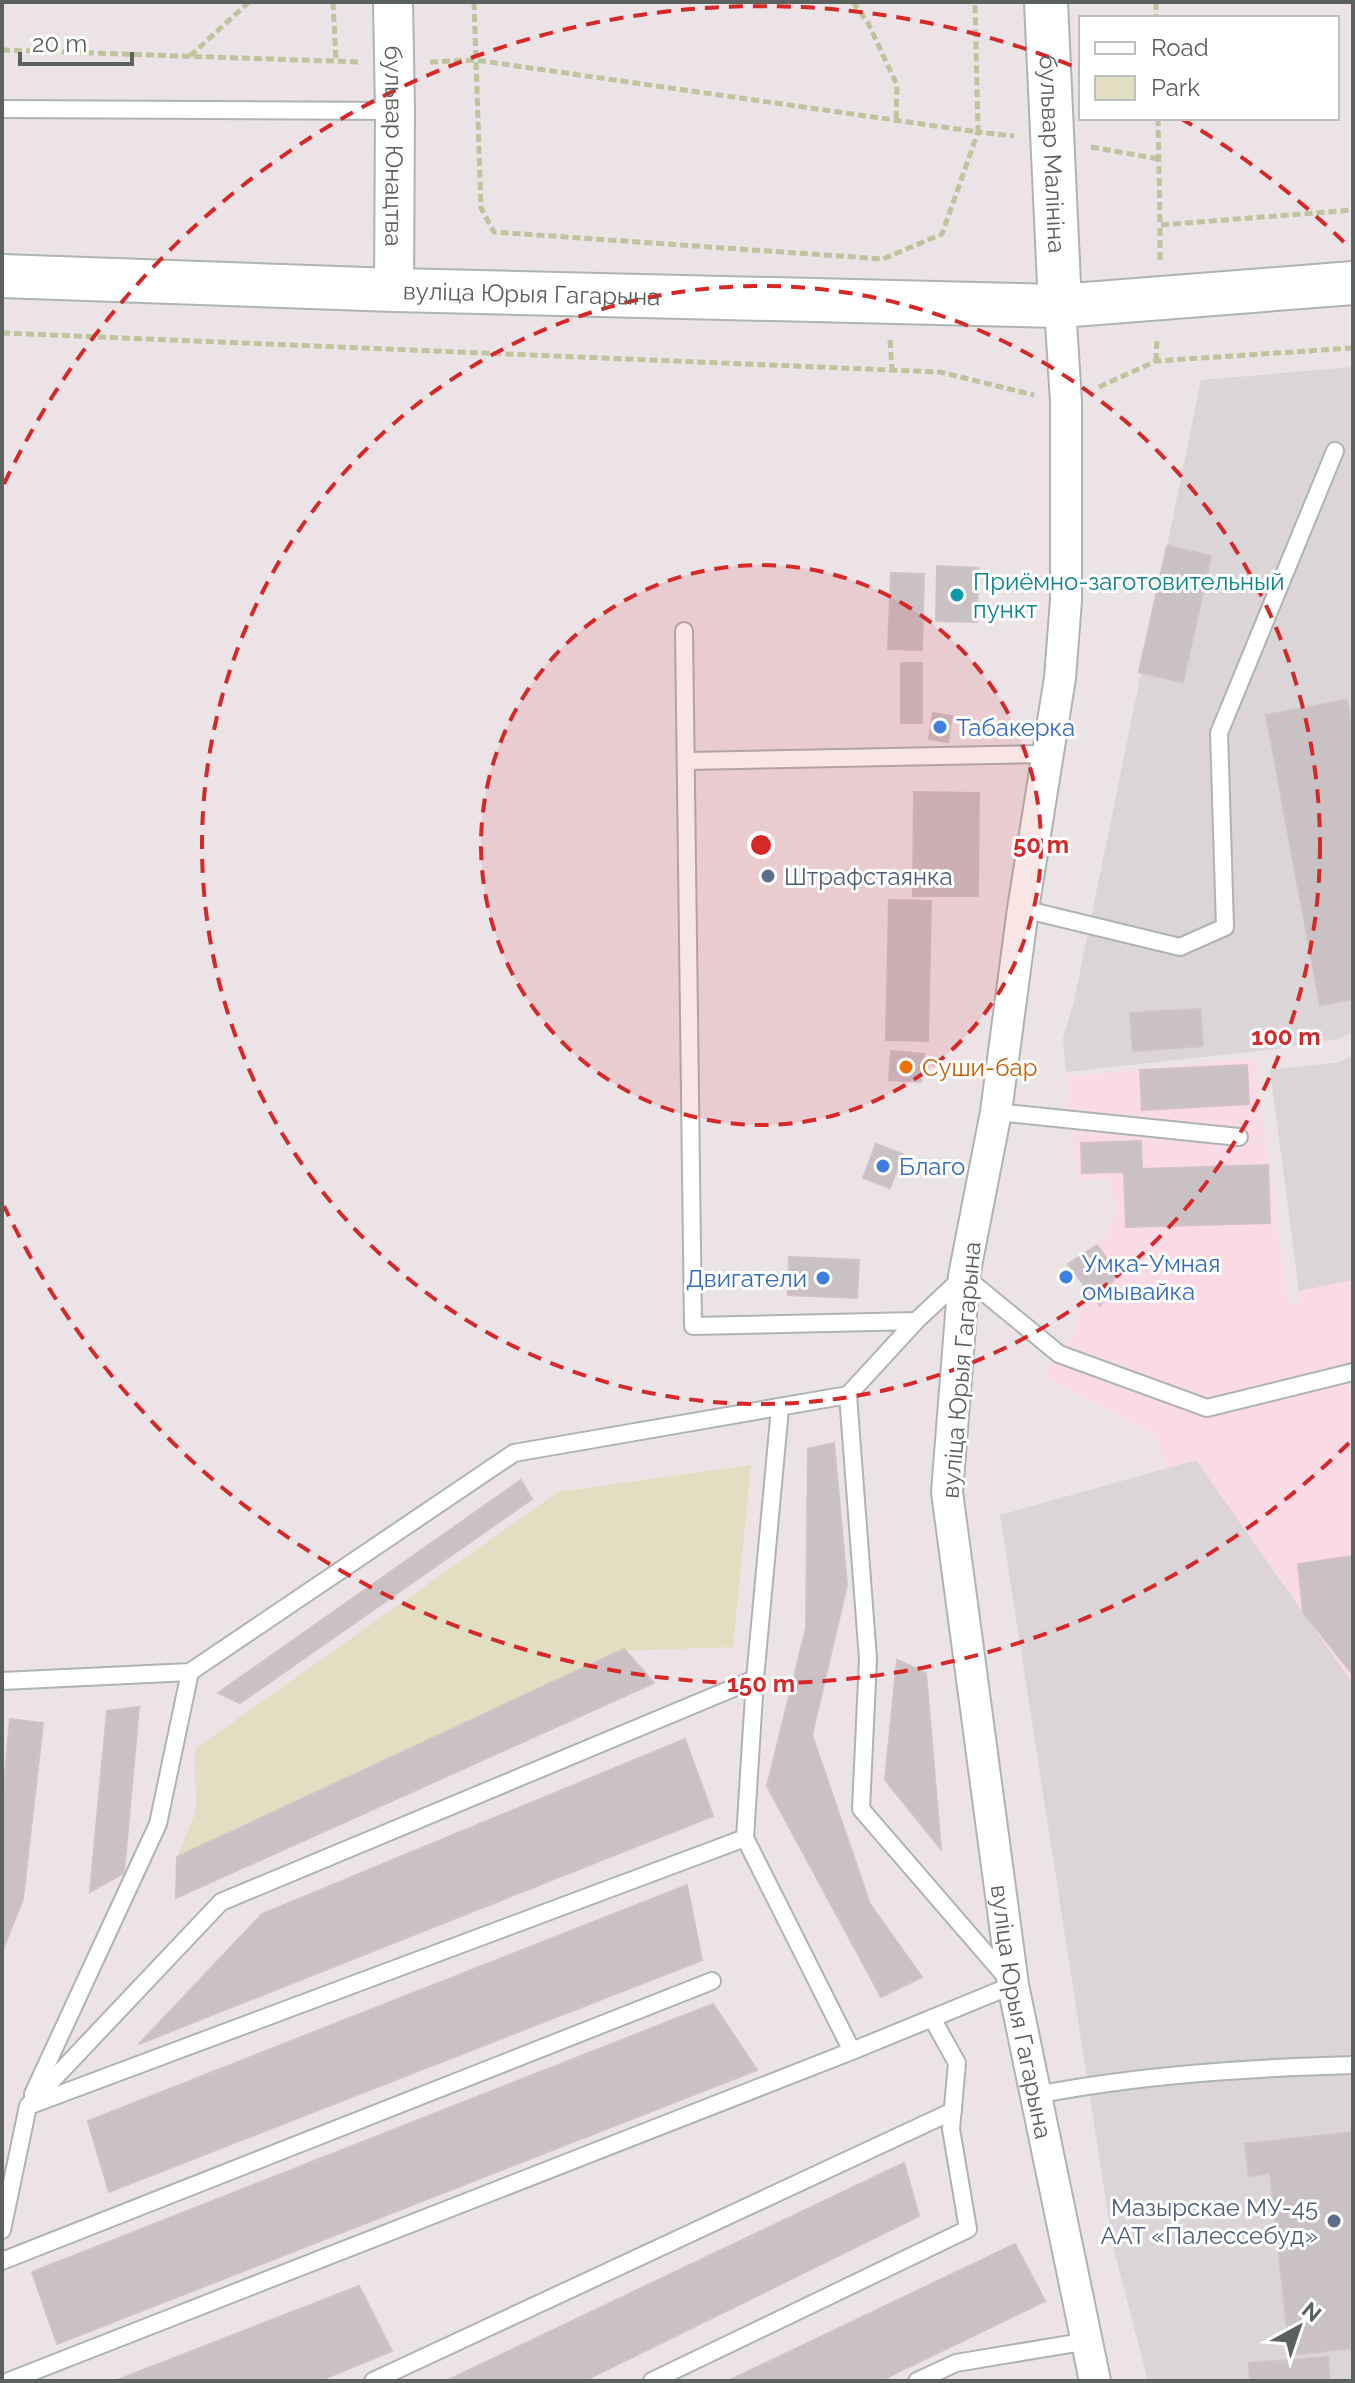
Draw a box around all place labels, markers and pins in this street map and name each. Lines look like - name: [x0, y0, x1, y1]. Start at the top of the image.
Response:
- place label: Приёмно-заготовительный пункт: [973, 567, 1285, 624]
- marker: Приёмно-заготовительный пункт: [948, 586, 966, 604]
- place label: Табакерка: [956, 713, 1075, 742]
- marker: Табакерка: [931, 718, 949, 736]
- centre of rings: [747, 831, 775, 859]
- place label: Штрафстаянка: [784, 862, 952, 891]
- marker: Штрафстаянка: [759, 867, 777, 885]
- place label: Суши-бар: [922, 1053, 1038, 1082]
- marker: Суши-бар: [897, 1058, 915, 1076]
- place label: Благо: [899, 1152, 965, 1181]
- marker: Благо: [874, 1157, 892, 1175]
- place label: Умка-Умная омывайка: [1082, 1249, 1220, 1306]
- place label: Двигатели: [686, 1264, 807, 1293]
- marker: Умка-Умная омывайка: [1057, 1268, 1075, 1286]
- marker: Двигатели: [814, 1269, 832, 1287]
- place label: Мазырскае МУ-45 ААТ «Палессебуд»: [1100, 2193, 1318, 2250]
- marker: Мазырскае МУ-45 ААТ «Палессебуд»: [1325, 2212, 1343, 2230]

